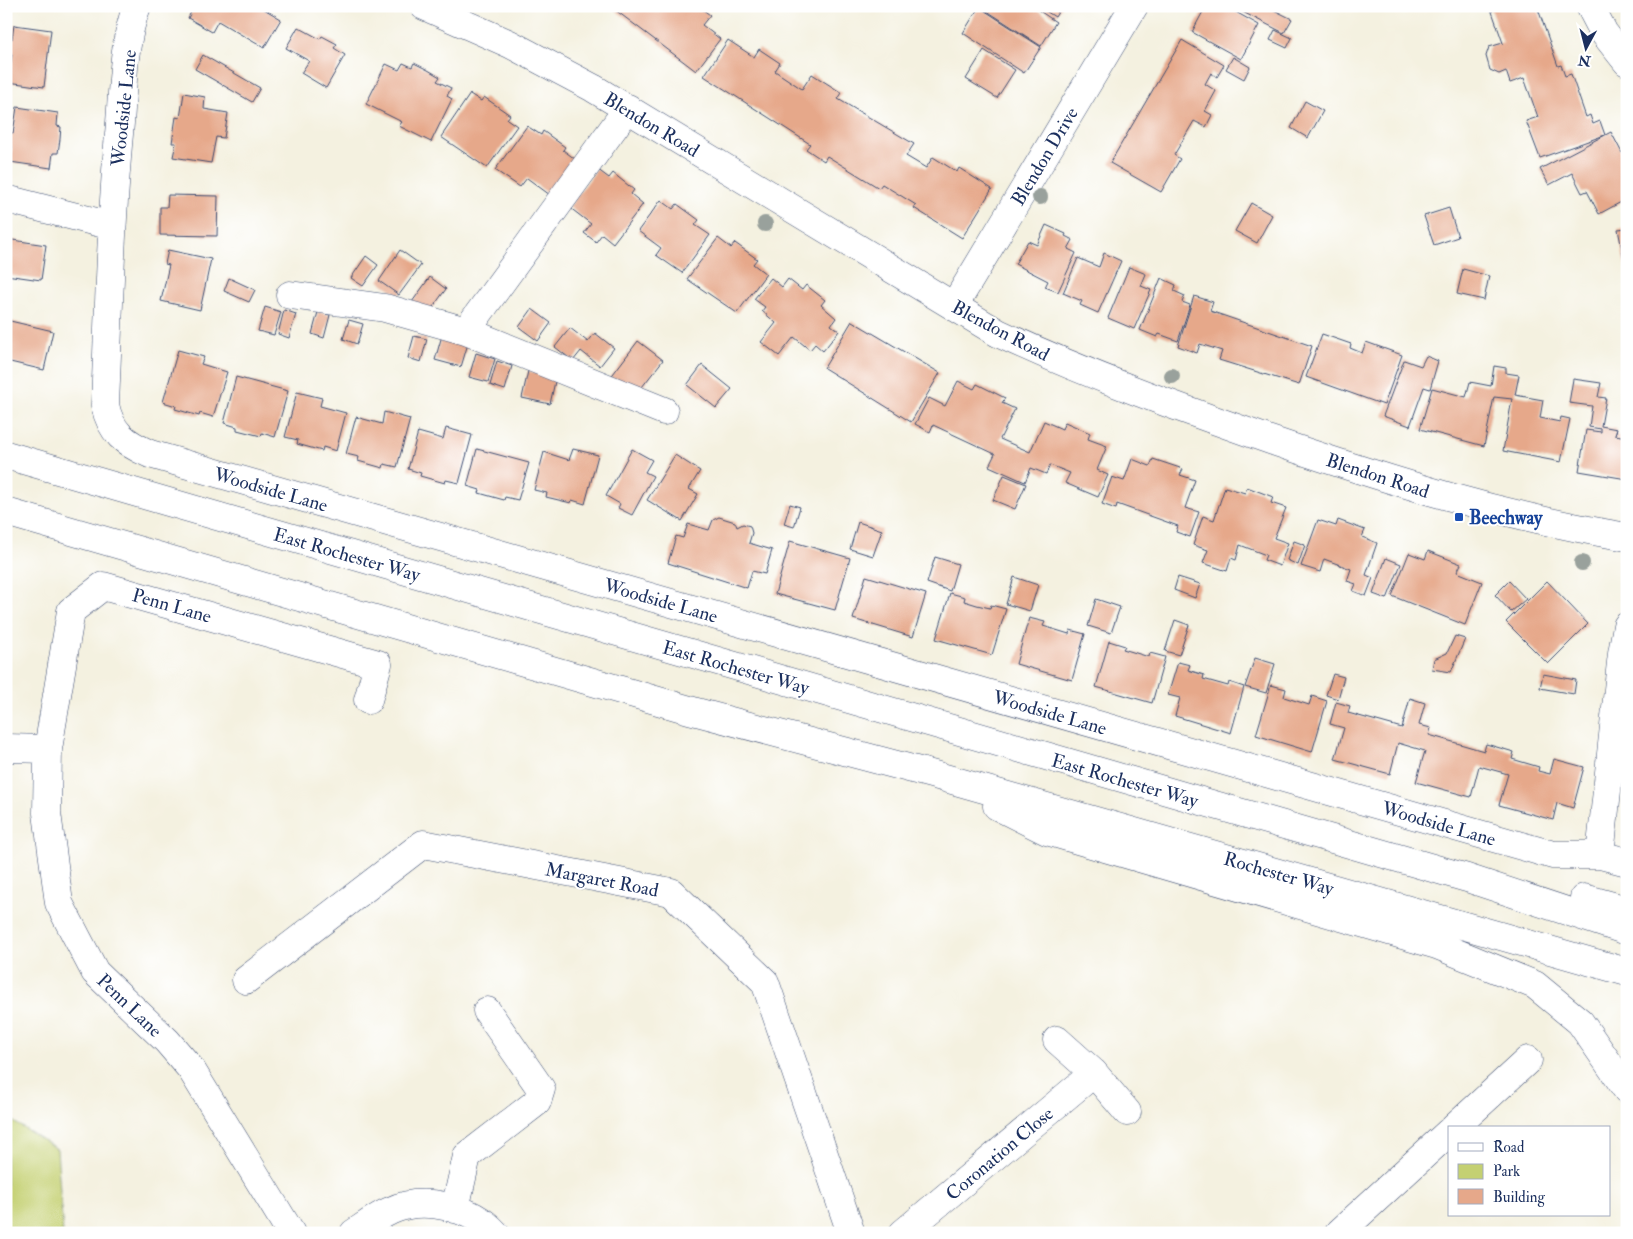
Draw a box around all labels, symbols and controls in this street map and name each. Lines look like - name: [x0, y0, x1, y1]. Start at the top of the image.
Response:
- north arrow: [1560, 22, 1610, 72]
- street label: Woodside Lane: [106, 48, 142, 169]
- text: N: [1577, 51, 1593, 70]
- street label: Blendon Road: [600, 87, 704, 163]
- street label: Blendon Drive: [1006, 103, 1084, 210]
- street label: Blendon Road: [948, 295, 1054, 367]
- street label: Blendon Road: [1323, 448, 1433, 504]
- street label: Woodside Lane: [210, 462, 330, 518]
- place label: Beechway: [1469, 506, 1543, 531]
- marker: Beechway: [1453, 511, 1465, 523]
- street label: East Rochester Way: [271, 523, 424, 588]
- street label: Woodside Lane: [600, 573, 720, 629]
- street label: Penn Lane: [129, 583, 214, 629]
- street label: East Rochester Way: [660, 636, 813, 701]
- street label: Woodside Lane: [989, 685, 1109, 741]
- street label: East Rochester Way: [1049, 749, 1202, 814]
- street label: Woodside Lane: [1378, 796, 1498, 852]
- street label: Rochester Way: [1221, 847, 1337, 901]
- street label: Margaret Road: [543, 857, 661, 903]
- street label: Penn Lane: [92, 969, 167, 1043]
- street label: Coronation Close: [941, 1102, 1058, 1206]
- legend: [1448, 1126, 1610, 1216]
- text: Road: [1493, 1138, 1525, 1157]
- text: Park: [1493, 1162, 1520, 1181]
- text: Building: [1493, 1188, 1545, 1207]

